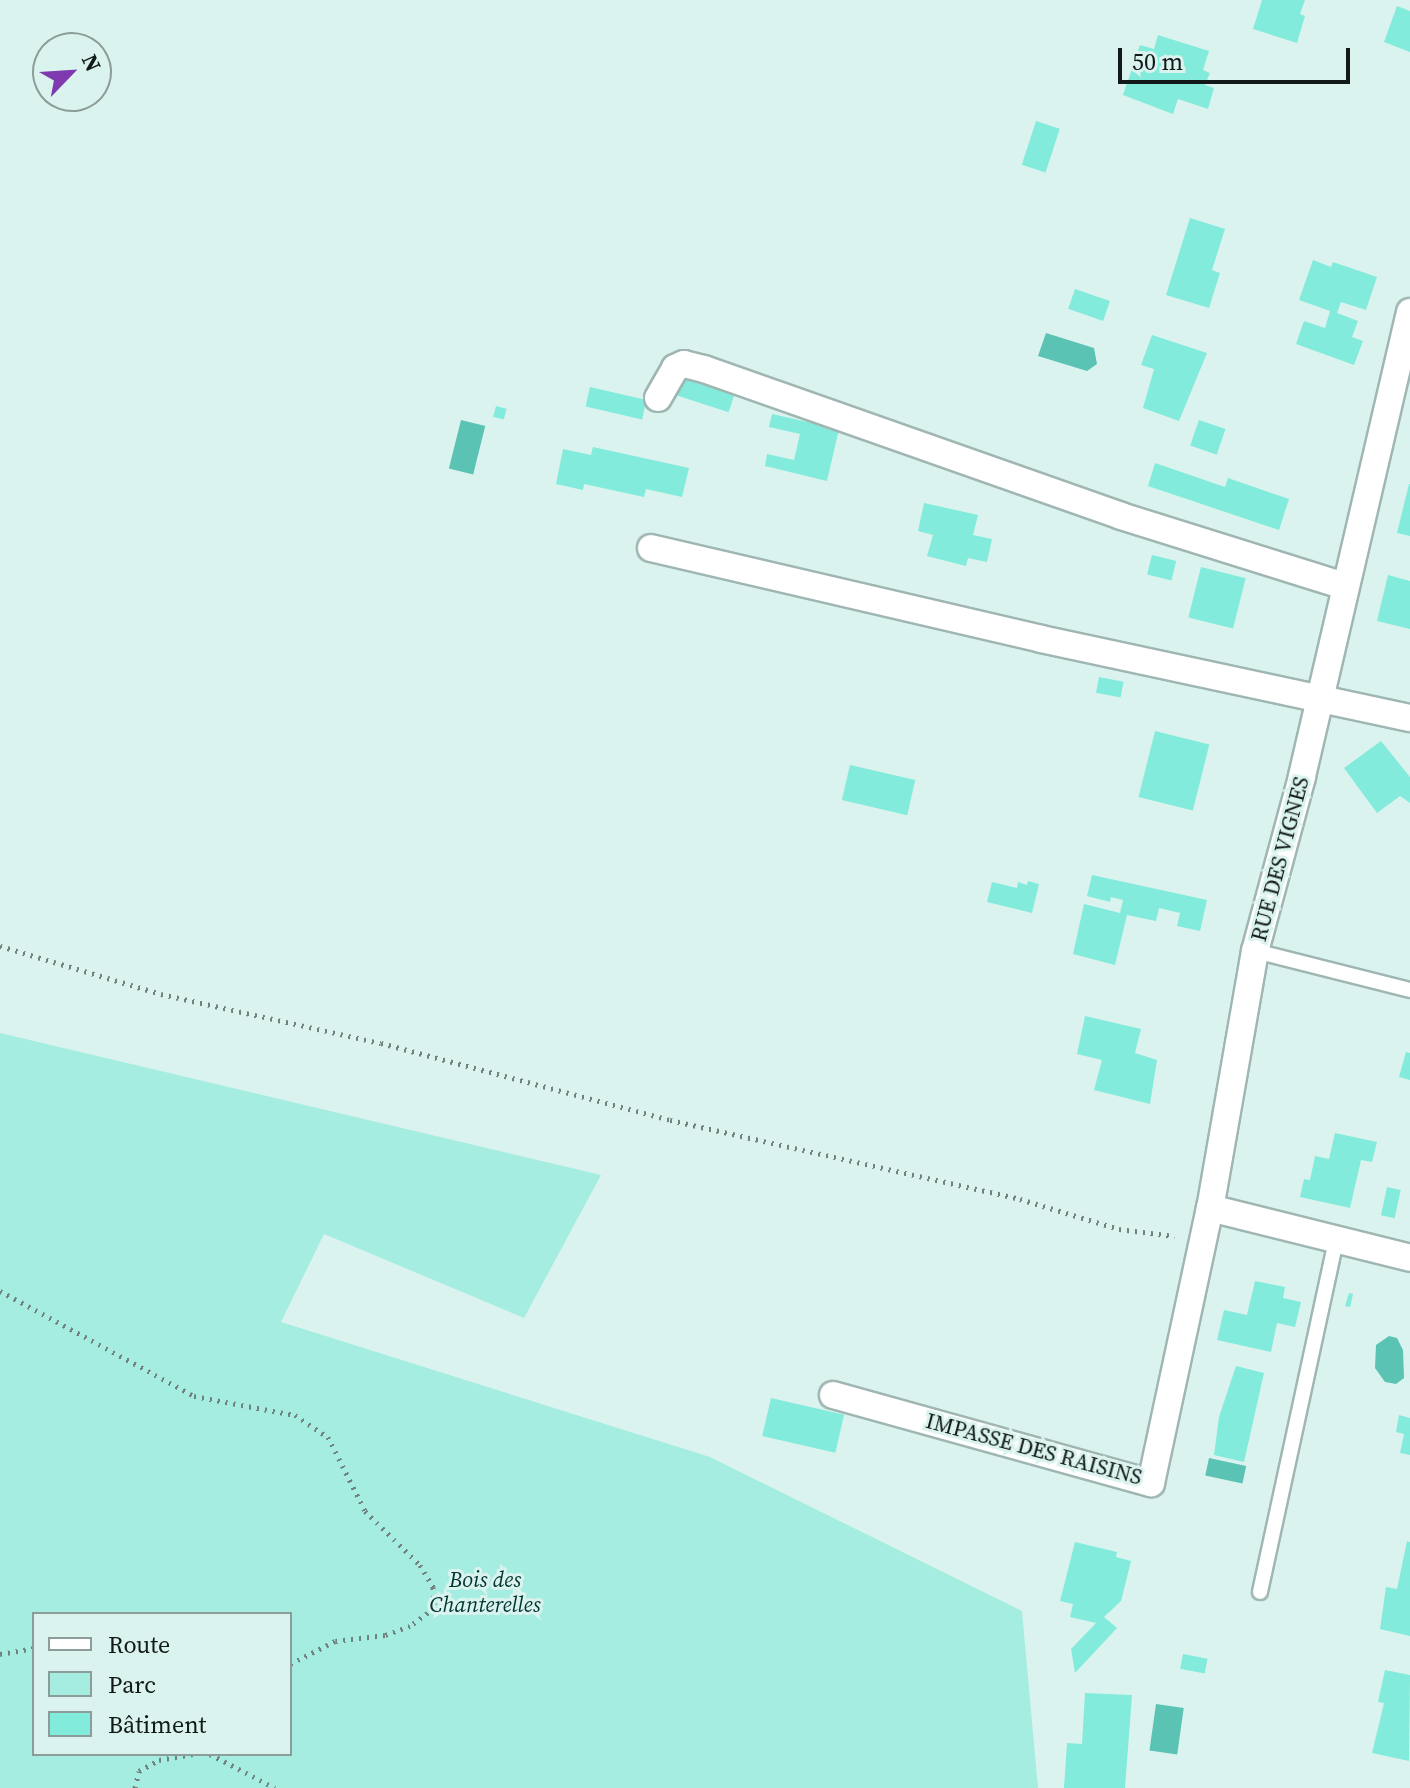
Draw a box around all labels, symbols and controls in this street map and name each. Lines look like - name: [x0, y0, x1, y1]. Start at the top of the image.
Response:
- north arrow: [32, 32, 112, 112]
- scale bar: [1122, 32, 1354, 82]
- text: 50 m: [1132, 45, 1183, 78]
- text: N: [75, 49, 109, 76]
- street label: RUE DES VIGNES: [1245, 773, 1315, 945]
- street label: IMPASSE DES RAISINS: [923, 1407, 1145, 1491]
- park label: Bois des Chanterelles: [429, 1566, 541, 1618]
- legend: [32, 1612, 292, 1756]
- text: Route: [108, 1628, 170, 1661]
- text: Parc: [108, 1668, 156, 1701]
- text: Bâtiment: [108, 1708, 206, 1741]

